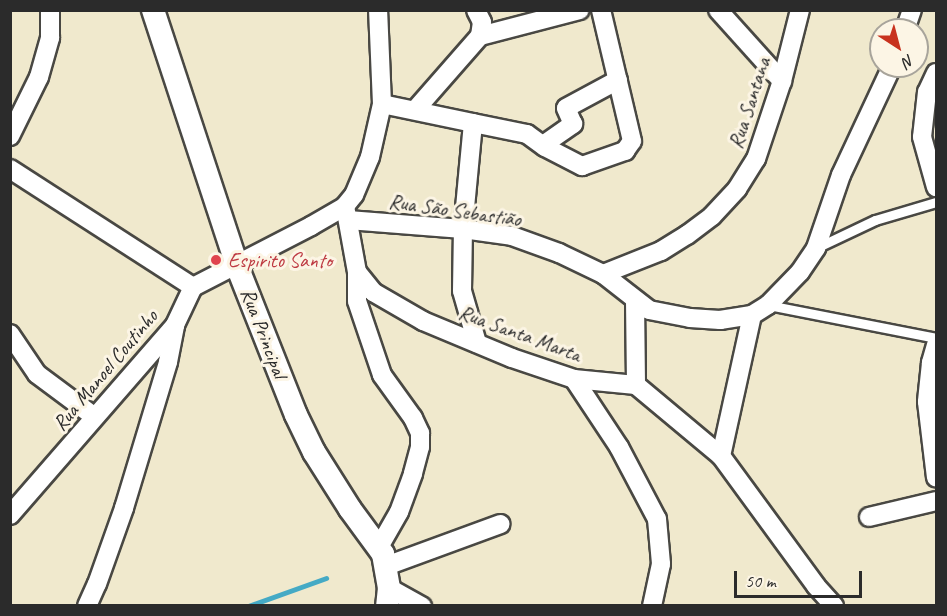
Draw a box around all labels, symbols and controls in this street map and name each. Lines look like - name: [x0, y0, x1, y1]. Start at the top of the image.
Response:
- north arrow: [869, 18, 929, 78]
- text: N: [899, 50, 918, 72]
- street label: Rua Santana: [722, 54, 776, 152]
- street label: Rua São Sebastião: [388, 188, 522, 232]
- place label: Espirito Santo: [228, 247, 332, 273]
- marker: Espirito Santo: [209, 253, 223, 267]
- street label: Rua Principal: [235, 284, 293, 382]
- street label: Rua Santa Marta: [455, 299, 585, 367]
- street label: Rua Manoel Coutinho: [47, 304, 163, 436]
- scale bar: [737, 559, 864, 597]
- text: 50 m: [745, 570, 776, 592]

